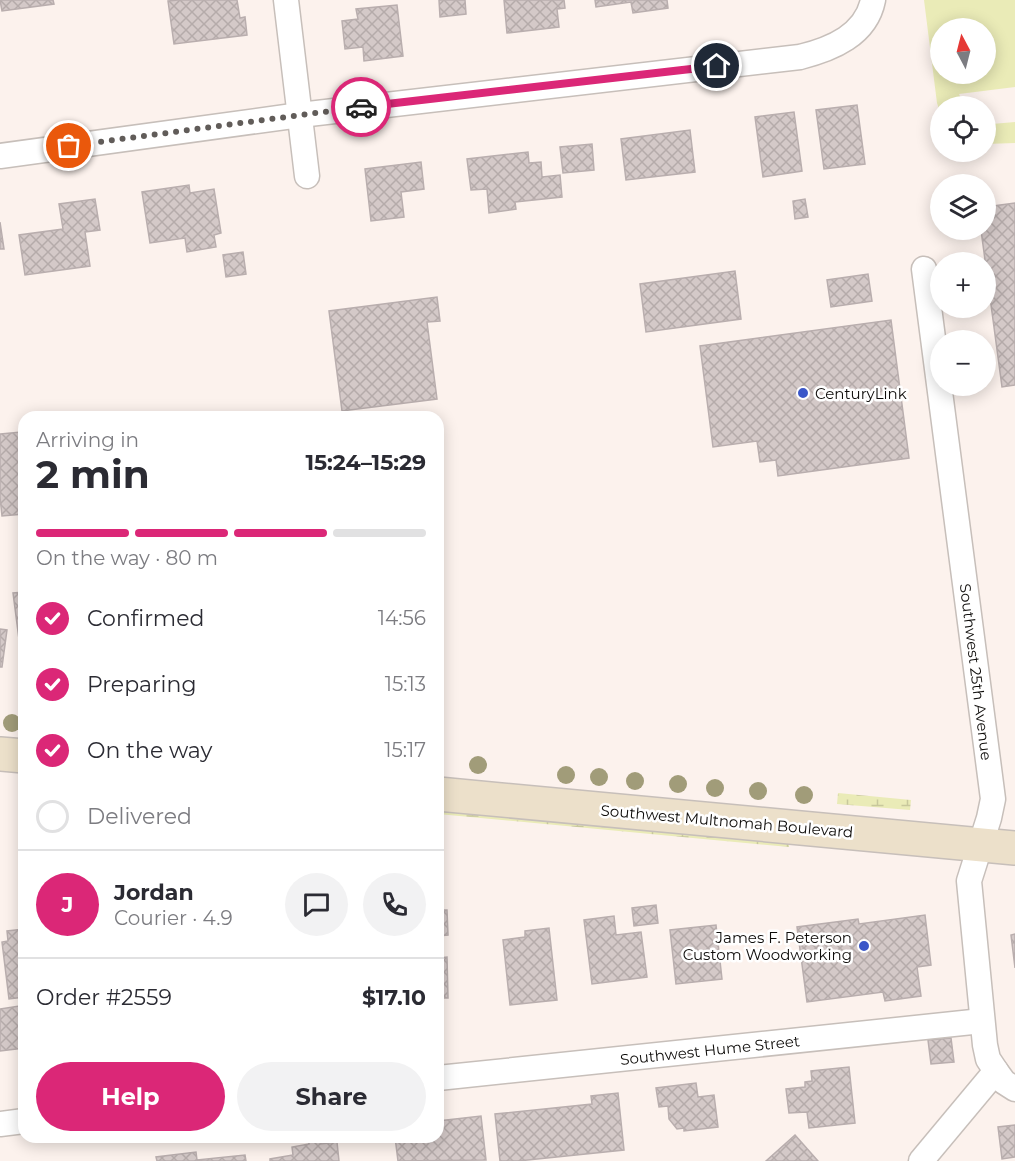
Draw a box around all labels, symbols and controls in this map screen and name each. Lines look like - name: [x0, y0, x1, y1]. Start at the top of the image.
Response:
- north arrow: [930, 18, 996, 84]
- map controls: [930, 18, 996, 396]
- pin: [691, 40, 742, 91]
- icon: home: [700, 49, 733, 82]
- courier: [331, 77, 391, 137]
- icon: car: [345, 91, 378, 124]
- button: locate: [930, 96, 996, 162]
- pin: [43, 120, 94, 171]
- icon: bag: [52, 129, 85, 162]
- button: layers: [930, 174, 996, 240]
- button: +: [930, 252, 996, 318]
- button: −: [930, 330, 996, 396]
- place label: CenturyLink: [815, 384, 907, 403]
- marker: CenturyLink: [796, 386, 810, 400]
- text: Arriving in: [36, 428, 139, 452]
- text: 15:24–15:29: [305, 449, 426, 476]
- text: 2 min: [36, 450, 150, 498]
- text: On the way · 80 m: [36, 546, 218, 570]
- street label: Southwest 25th Avenue: [956, 583, 996, 761]
- icon: check: [36, 602, 69, 635]
- text: Confirmed: [87, 605, 204, 632]
- text: 14:56: [378, 606, 426, 630]
- icon: check: [36, 668, 69, 701]
- text: Preparing: [87, 671, 196, 698]
- text: 15:13: [385, 672, 426, 696]
- icon: check: [36, 734, 69, 767]
- text: On the way: [87, 737, 212, 764]
- text: 15:17: [384, 738, 426, 762]
- street label: Southwest Multnomah Boulevard: [600, 800, 854, 842]
- text: Delivered: [87, 803, 192, 830]
- button: chat: [285, 873, 348, 936]
- button: phone: [363, 873, 426, 936]
- text: Jordan: [114, 879, 194, 906]
- text: J: [62, 891, 73, 918]
- text: Courier · 4.9: [114, 906, 233, 930]
- place label: James F. Peterson Custom Woodworking: [683, 928, 852, 964]
- marker: James F. Peterson Custom Woodworking: [857, 939, 871, 953]
- text: Order #2559: [36, 984, 172, 1011]
- text: $17.10: [362, 984, 426, 1011]
- street label: Southwest Hume Street: [619, 1031, 801, 1069]
- button: Help: [36, 1062, 225, 1131]
- button: Share: [237, 1062, 426, 1131]

